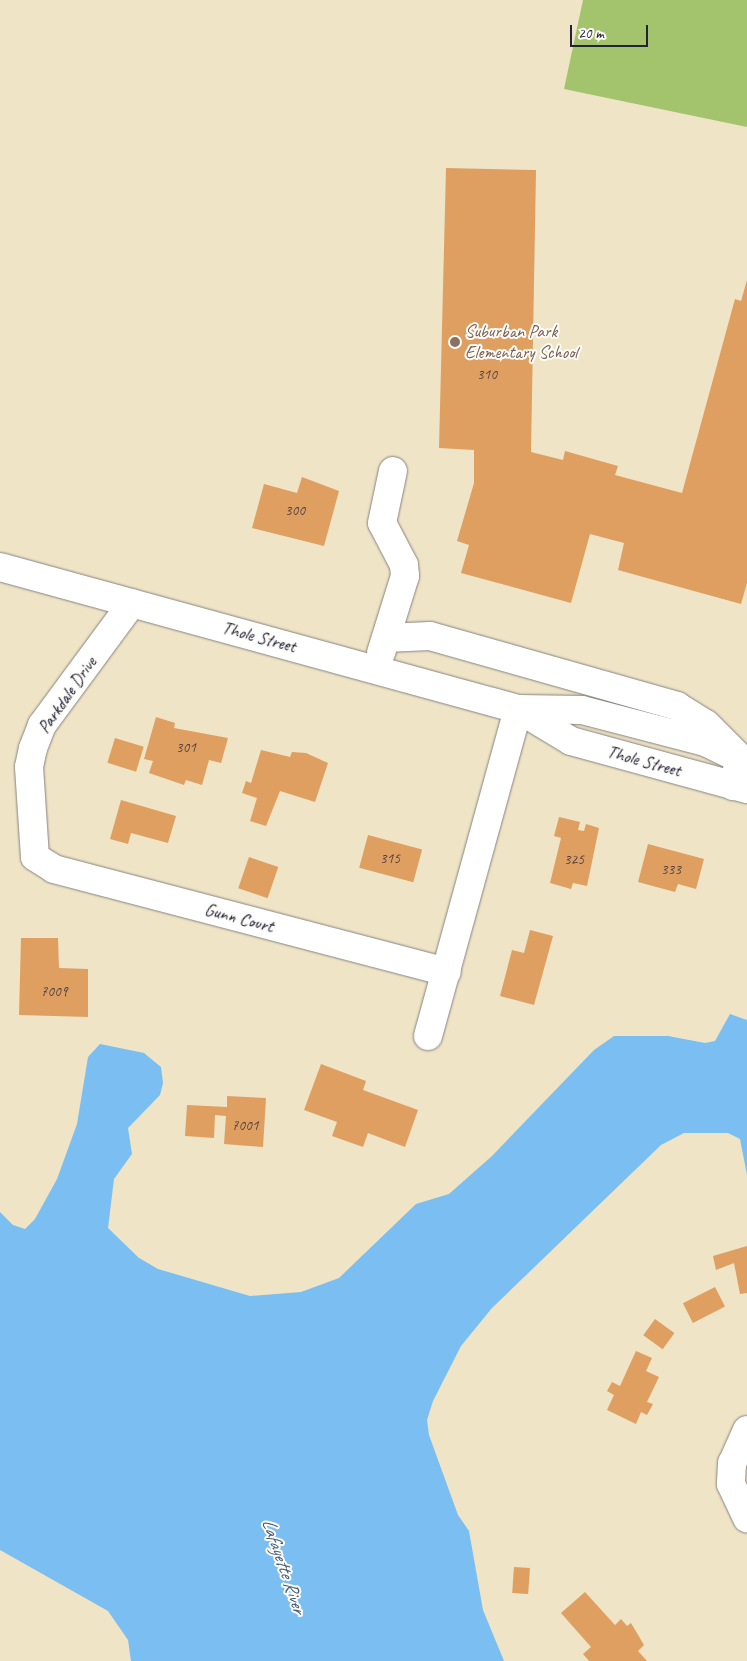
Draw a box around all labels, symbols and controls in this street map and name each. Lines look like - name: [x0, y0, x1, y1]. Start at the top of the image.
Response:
- scale bar: [572, 15, 650, 47]
- text: 20 m: [578, 24, 604, 43]
- place label: Suburban Park Elementary School: [465, 321, 577, 364]
- marker: Suburban Park Elementary School: [449, 336, 461, 348]
- house number: 310: [477, 366, 497, 384]
- house number: 300: [285, 502, 305, 520]
- street label: Thole Street: [220, 617, 298, 657]
- street label: Parkdale Drive: [33, 653, 101, 737]
- house number: 301: [176, 739, 196, 757]
- street label: Thole Street: [605, 741, 683, 781]
- house number: 315: [380, 850, 400, 868]
- house number: 325: [564, 851, 584, 869]
- house number: 333: [661, 861, 681, 879]
- street label: Gunn Court: [202, 899, 276, 937]
- house number: 7009: [41, 983, 67, 1001]
- house number: 7001: [232, 1117, 258, 1135]
- water label: Lafayette River: [256, 1516, 310, 1616]

